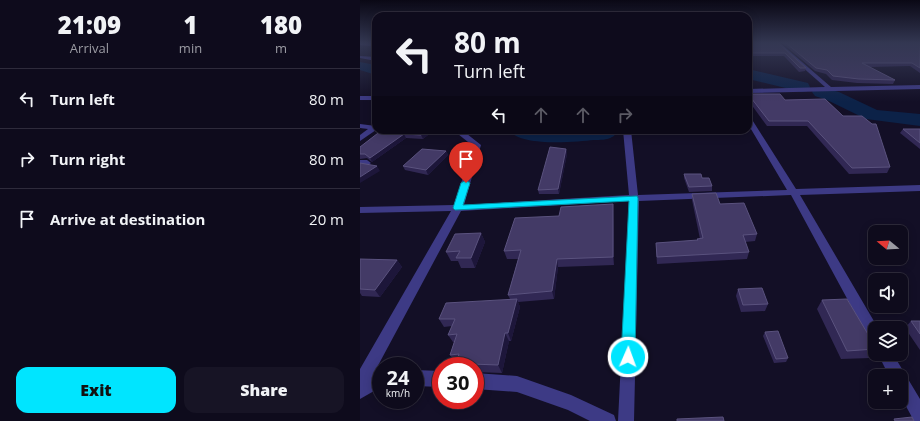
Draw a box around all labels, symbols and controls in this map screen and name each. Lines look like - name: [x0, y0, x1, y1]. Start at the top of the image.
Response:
- text: 21:09: [58, 8, 121, 41]
- text: 1: [183, 8, 198, 41]
- text: 180: [260, 8, 302, 41]
- text: 80 m: [454, 23, 521, 61]
- icon: left: [388, 28, 440, 80]
- text: Arrival: [70, 39, 109, 57]
- text: min: [179, 39, 202, 57]
- text: m: [275, 39, 287, 57]
- text: Turn left: [454, 59, 525, 83]
- icon: left: [16, 88, 38, 110]
- text: Turn left: [50, 89, 115, 109]
- text: 80 m: [309, 89, 344, 109]
- icon: left: [488, 104, 510, 126]
- icon: ahead: [530, 104, 552, 126]
- icon: ahead: [572, 104, 594, 126]
- icon: right: [614, 104, 636, 126]
- pin: [449, 142, 483, 183]
- icon: right: [16, 148, 38, 170]
- icon: arrive: [455, 148, 477, 170]
- text: Turn right: [50, 149, 125, 169]
- text: 80 m: [309, 149, 344, 169]
- icon: arrive: [16, 208, 38, 230]
- text: Arrive at destination: [50, 209, 205, 229]
- text: 20 m: [309, 209, 344, 229]
- north arrow: [868, 225, 908, 265]
- map controls: [868, 225, 908, 409]
- button: sound: [868, 273, 908, 313]
- button: layers: [868, 321, 908, 361]
- position arrow: [607, 336, 649, 378]
- speed limit sign: 30: [432, 357, 484, 409]
- text: 24: [387, 364, 409, 391]
- button: Exit: [16, 367, 176, 413]
- button: Share: [184, 367, 344, 413]
- button: +: [868, 369, 908, 409]
- text: km/h: [386, 386, 410, 400]

